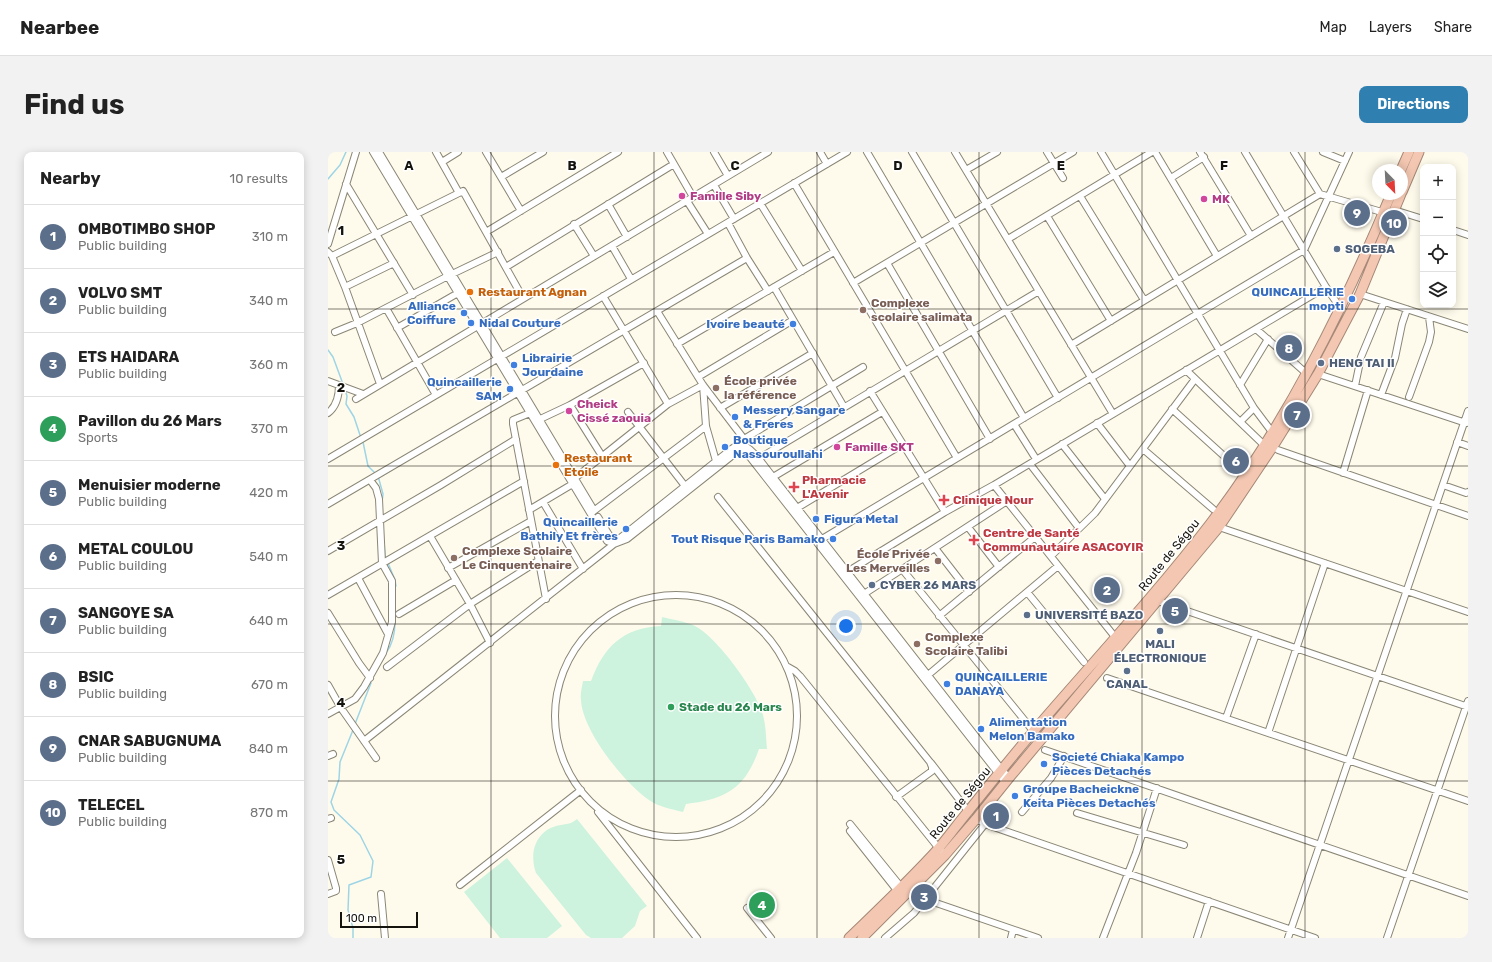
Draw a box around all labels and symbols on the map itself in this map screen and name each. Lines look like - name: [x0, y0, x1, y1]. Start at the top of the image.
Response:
- text: A: [404, 158, 414, 173]
- text: B: [567, 158, 577, 173]
- text: C: [730, 158, 740, 173]
- text: D: [893, 158, 903, 173]
- text: E: [1057, 158, 1065, 173]
- text: F: [1220, 158, 1228, 173]
- north arrow: [1372, 164, 1408, 200]
- place label: Famille Siby: [690, 189, 761, 203]
- marker: Famille Siby: [677, 191, 687, 201]
- place label: MK: [1212, 192, 1230, 206]
- marker: MK: [1199, 194, 1209, 204]
- pin: 9: [1344, 198, 1370, 228]
- pin: 10: [1381, 208, 1407, 238]
- text: 1: [338, 223, 344, 238]
- place label: SOGEBA: [1345, 242, 1395, 256]
- marker: SOGEBA: [1332, 244, 1342, 254]
- place label: Restaurant Agnan: [478, 285, 587, 299]
- place label: QUINCAILLERIE mopti: [1252, 285, 1344, 313]
- marker: Restaurant Agnan: [465, 287, 475, 297]
- marker: QUINCAILLERIE mopti: [1347, 294, 1357, 304]
- place label: Complexe scolaire salimata: [871, 296, 972, 324]
- place label: Alliance Coiffure: [407, 299, 456, 327]
- marker: Complexe scolaire salimata: [858, 305, 868, 315]
- marker: Alliance Coiffure: [459, 308, 469, 318]
- place label: Nidal Couture: [479, 316, 561, 330]
- place label: Ivoire beauté: [706, 317, 785, 331]
- marker: Nidal Couture: [466, 318, 476, 328]
- marker: Ivoire beauté: [788, 319, 798, 329]
- pin: 8: [1276, 333, 1302, 363]
- place label: Librairie Jourdaine: [522, 351, 583, 379]
- place label: HENG TAI II: [1329, 356, 1395, 370]
- marker: HENG TAI II: [1316, 358, 1326, 368]
- marker: Librairie Jourdaine: [509, 360, 519, 370]
- place label: École privée la référence: [724, 374, 797, 402]
- place label: Quincaillerie SAM: [427, 375, 502, 403]
- text: 2: [337, 380, 345, 395]
- marker: École privée la référence: [711, 383, 721, 393]
- marker: Quincaillerie SAM: [505, 384, 515, 394]
- place label: Cheick Cissé zaouia: [577, 397, 651, 425]
- pin: 7: [1284, 400, 1310, 430]
- place label: Messery Sangare & Freres: [743, 403, 845, 431]
- marker: Cheick Cissé zaouia: [564, 406, 574, 416]
- marker: Messery Sangare & Freres: [730, 412, 740, 422]
- place label: Boutique Nassouroullahi: [733, 433, 823, 461]
- place label: Famille SKT: [845, 440, 914, 454]
- marker: Boutique Nassouroullahi: [720, 442, 730, 452]
- marker: Famille SKT: [832, 442, 842, 452]
- pin: 6: [1223, 446, 1249, 476]
- place label: Restaurant Etoile: [564, 451, 632, 479]
- marker: Restaurant Etoile: [551, 460, 561, 470]
- place label: Pharmacie L'Avenir: [802, 473, 866, 501]
- marker: Pharmacie L'Avenir: [789, 482, 799, 492]
- place label: Clinique Nour: [953, 493, 1034, 507]
- marker: Clinique Nour: [938, 494, 950, 506]
- place label: Figura Metal: [824, 512, 898, 526]
- marker: Figura Metal: [811, 514, 821, 524]
- place label: Quincaillerie Bathily Et frères: [520, 515, 618, 543]
- street label: Route de Ségou: [1136, 516, 1202, 594]
- marker: Quincaillerie Bathily Et frères: [621, 524, 631, 534]
- place label: Centre de Santé Communautaire ASACOYIR: [983, 526, 1143, 554]
- place label: Tout Risque Paris Bamako: [671, 532, 825, 546]
- marker: Tout Risque Paris Bamako: [828, 534, 838, 544]
- marker: Centre de Santé Communautaire ASACOYIR: [968, 534, 980, 546]
- text: 3: [337, 538, 346, 553]
- place label: Complexe Scolaire Le Cinquentenaire: [462, 544, 572, 572]
- place label: École Privée Les Merveilles: [846, 547, 930, 575]
- marker: Complexe Scolaire Le Cinquentenaire: [449, 553, 459, 563]
- marker: École Privée Les Merveilles: [933, 556, 943, 566]
- pin: 2: [1094, 575, 1120, 605]
- place label: CYBER 26 MARS: [880, 578, 976, 592]
- marker: CYBER 26 MARS: [867, 580, 877, 590]
- pin: 5: [1162, 596, 1188, 626]
- place label: UNIVERSITÉ BAZO: [1035, 608, 1143, 622]
- marker: UNIVERSITÉ BAZO: [1022, 610, 1032, 620]
- your location: [836, 616, 856, 636]
- marker: MALI ÉLECTRONIQUE: [1155, 626, 1165, 636]
- place label: Complexe Scolaire Talibi: [925, 630, 1008, 658]
- place label: MALI ÉLECTRONIQUE: [1114, 637, 1207, 665]
- marker: Complexe Scolaire Talibi: [912, 639, 922, 649]
- marker: CANAL: [1122, 666, 1132, 676]
- place label: QUINCAILLERIE DANAYA: [955, 670, 1048, 698]
- place label: CANAL: [1106, 677, 1148, 691]
- marker: QUINCAILLERIE DANAYA: [942, 679, 952, 689]
- text: 4: [337, 695, 346, 710]
- place label: Stade du 26 Mars: [679, 700, 782, 714]
- marker: Stade du 26 Mars: [666, 702, 676, 712]
- place label: Alimentation Melon Bamako: [989, 715, 1075, 743]
- marker: Alimentation Melon Bamako: [976, 724, 986, 734]
- place label: Societé Chiaka Kampo Pièces Detachés: [1052, 750, 1184, 778]
- marker: Societé Chiaka Kampo Pièces Detachés: [1039, 759, 1049, 769]
- street label: Route de Ségou: [927, 764, 993, 842]
- place label: Groupe Bacheickne Keita Pièces Detachés: [1023, 782, 1156, 810]
- marker: Groupe Bacheickne Keita Pièces Detachés: [1010, 791, 1020, 801]
- pin: 1: [983, 801, 1009, 831]
- text: 5: [337, 852, 345, 867]
- pin: 3: [911, 882, 937, 912]
- pin: 4: [749, 890, 775, 920]
- scale bar: [340, 910, 418, 929]

